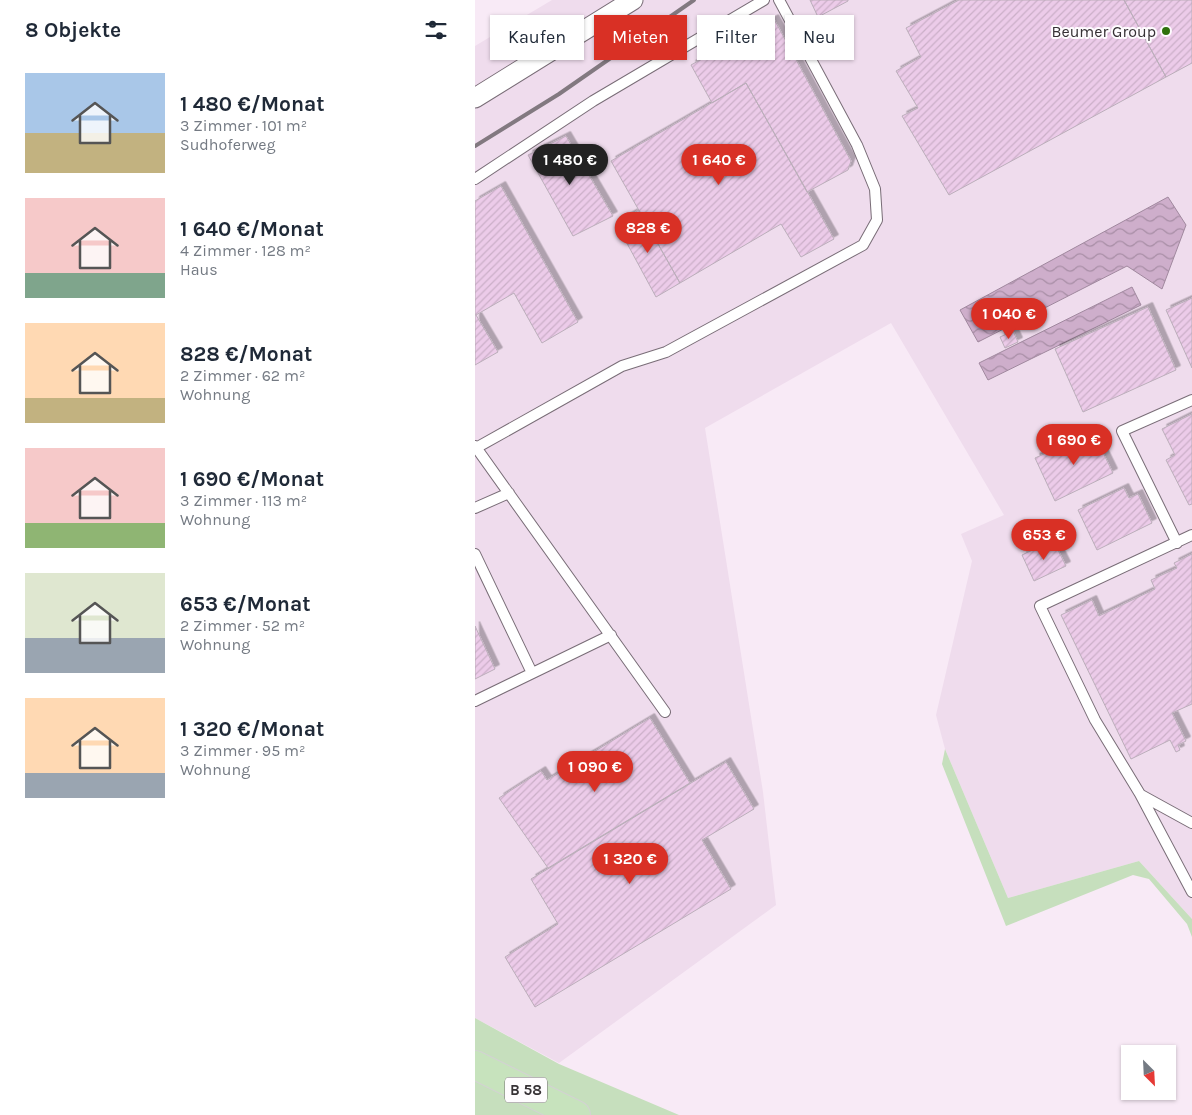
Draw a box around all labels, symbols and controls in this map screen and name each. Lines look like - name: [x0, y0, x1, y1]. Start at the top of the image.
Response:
- chip: Kaufen: [490, 15, 584, 60]
- chip: Mieten: [594, 15, 687, 60]
- chip: Filter: [697, 15, 775, 60]
- chip: Neu: [785, 15, 854, 60]
- icon: filters: [422, 16, 450, 44]
- text: 8 Objekte: [25, 18, 121, 42]
- place label: Beumer Group: [1052, 22, 1156, 41]
- marker: Beumer Group: [1160, 25, 1172, 37]
- text: 1 480 €/Monat: [180, 92, 325, 116]
- icon: home: [65, 93, 125, 153]
- text: 3 Zimmer · 101 m²: [180, 116, 307, 135]
- text: Sudhoferweg: [180, 135, 276, 154]
- pin: 1 480 €: [524, 144, 616, 186]
- pin: 1 640 €: [673, 144, 765, 186]
- text: 1 480 €: [543, 150, 597, 169]
- text: 1 640 €: [692, 150, 746, 169]
- pin: 828 €: [613, 212, 683, 254]
- text: 1 640 €/Monat: [180, 217, 324, 241]
- icon: home: [65, 218, 125, 278]
- text: 828 €: [626, 218, 670, 237]
- text: 4 Zimmer · 128 m²: [180, 241, 311, 260]
- text: Haus: [180, 260, 218, 279]
- pin: 1 040 €: [963, 298, 1055, 340]
- text: 1 040 €: [982, 304, 1036, 323]
- text: 828 €/Monat: [180, 342, 312, 366]
- icon: home: [65, 343, 125, 403]
- text: 2 Zimmer · 62 m²: [180, 366, 305, 385]
- text: Wohnung: [180, 385, 250, 404]
- pin: 1 690 €: [1028, 424, 1120, 466]
- text: 1 690 €: [1047, 430, 1101, 449]
- text: 1 690 €/Monat: [180, 467, 324, 491]
- icon: home: [65, 468, 125, 528]
- text: 3 Zimmer · 113 m²: [180, 491, 307, 510]
- text: Wohnung: [180, 510, 250, 529]
- pin: 653 €: [1009, 518, 1079, 561]
- text: 653 €: [1022, 525, 1066, 544]
- text: 653 €/Monat: [180, 592, 310, 616]
- icon: home: [65, 593, 125, 653]
- text: 2 Zimmer · 52 m²: [180, 616, 305, 635]
- text: Wohnung: [180, 635, 250, 654]
- text: 1 320 €/Monat: [180, 717, 324, 741]
- icon: home: [65, 718, 125, 778]
- text: 3 Zimmer · 95 m²: [180, 741, 305, 760]
- pin: 1 090 €: [549, 750, 641, 793]
- text: 1 090 €: [568, 757, 622, 776]
- text: Wohnung: [180, 760, 250, 779]
- pin: 1 320 €: [584, 842, 676, 885]
- text: 1 320 €: [603, 849, 657, 868]
- north arrow: [1121, 1045, 1176, 1100]
- map controls: [1121, 1045, 1176, 1100]
- road number: B 58: [505, 1078, 547, 1102]

